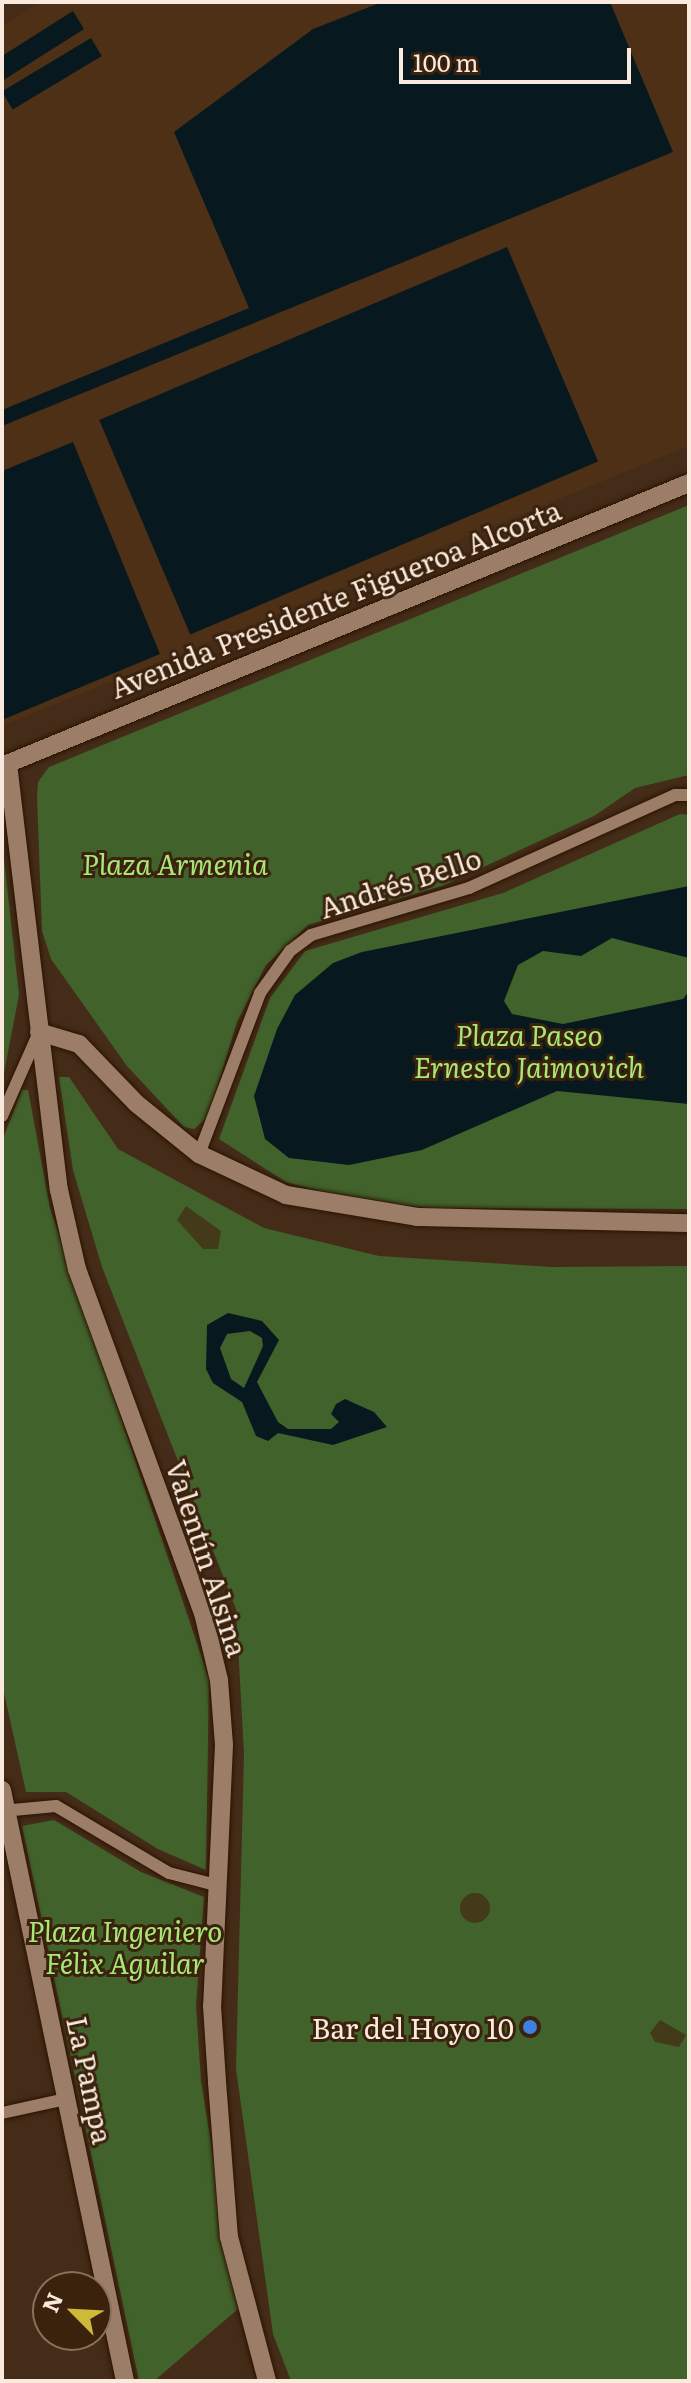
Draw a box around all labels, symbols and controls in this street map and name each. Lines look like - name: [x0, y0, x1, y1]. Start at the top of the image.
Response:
- scale bar: [403, 32, 635, 82]
- text: 100 m: [413, 44, 479, 79]
- street label: Avenida Presidente Figueroa Alcorta: [105, 492, 565, 704]
- street label: Andrés Bello: [315, 840, 485, 924]
- park label: Plaza Armenia: [82, 846, 268, 880]
- park label: Plaza Paseo Ernesto Jaimovich: [414, 1017, 644, 1083]
- street label: Valentín Alsina: [160, 1455, 256, 1661]
- park label: Plaza Ingeniero Félix Aguilar: [28, 1913, 222, 1979]
- place label: Bar del Hoyo 10: [312, 2010, 514, 2044]
- street label: La Pampa: [61, 2013, 121, 2147]
- marker: Bar del Hoyo 10: [521, 2018, 539, 2036]
- north arrow: [32, 2271, 112, 2351]
- text: N: [33, 2287, 70, 2317]

